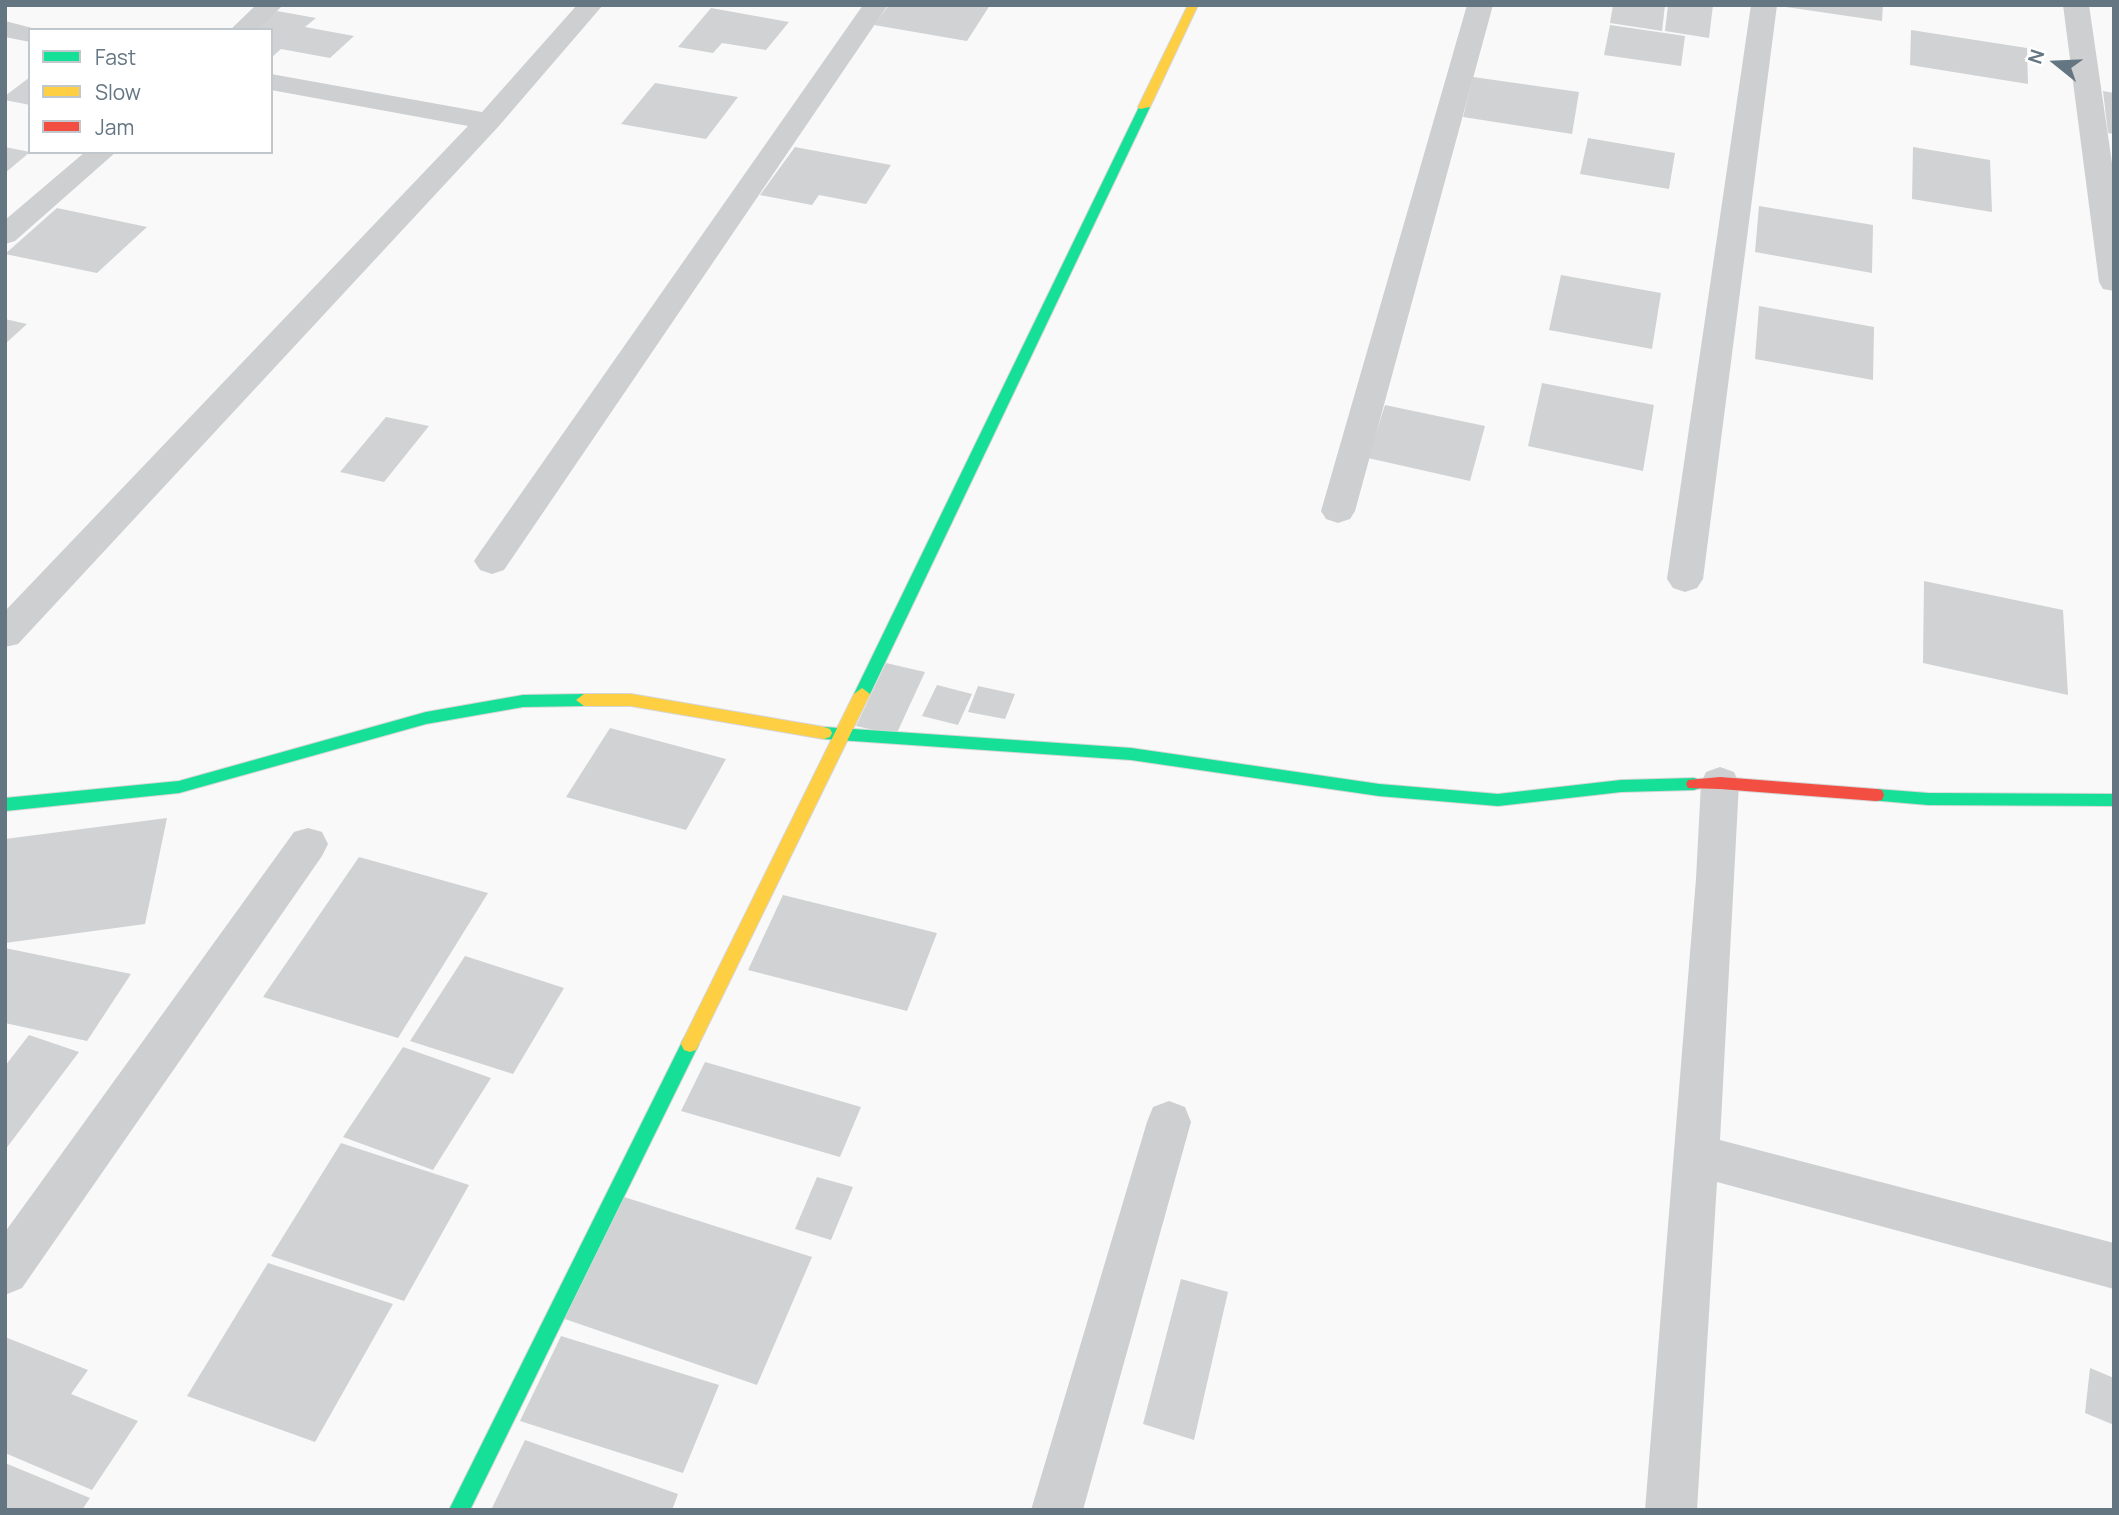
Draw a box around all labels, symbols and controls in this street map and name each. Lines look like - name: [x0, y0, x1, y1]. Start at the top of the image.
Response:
- legend: [28, 28, 273, 154]
- north arrow: [2021, 28, 2091, 98]
- text: Fast: [95, 43, 136, 71]
- text: N: [2022, 46, 2051, 67]
- text: Slow: [95, 78, 141, 106]
- text: Jam: [95, 113, 134, 141]

